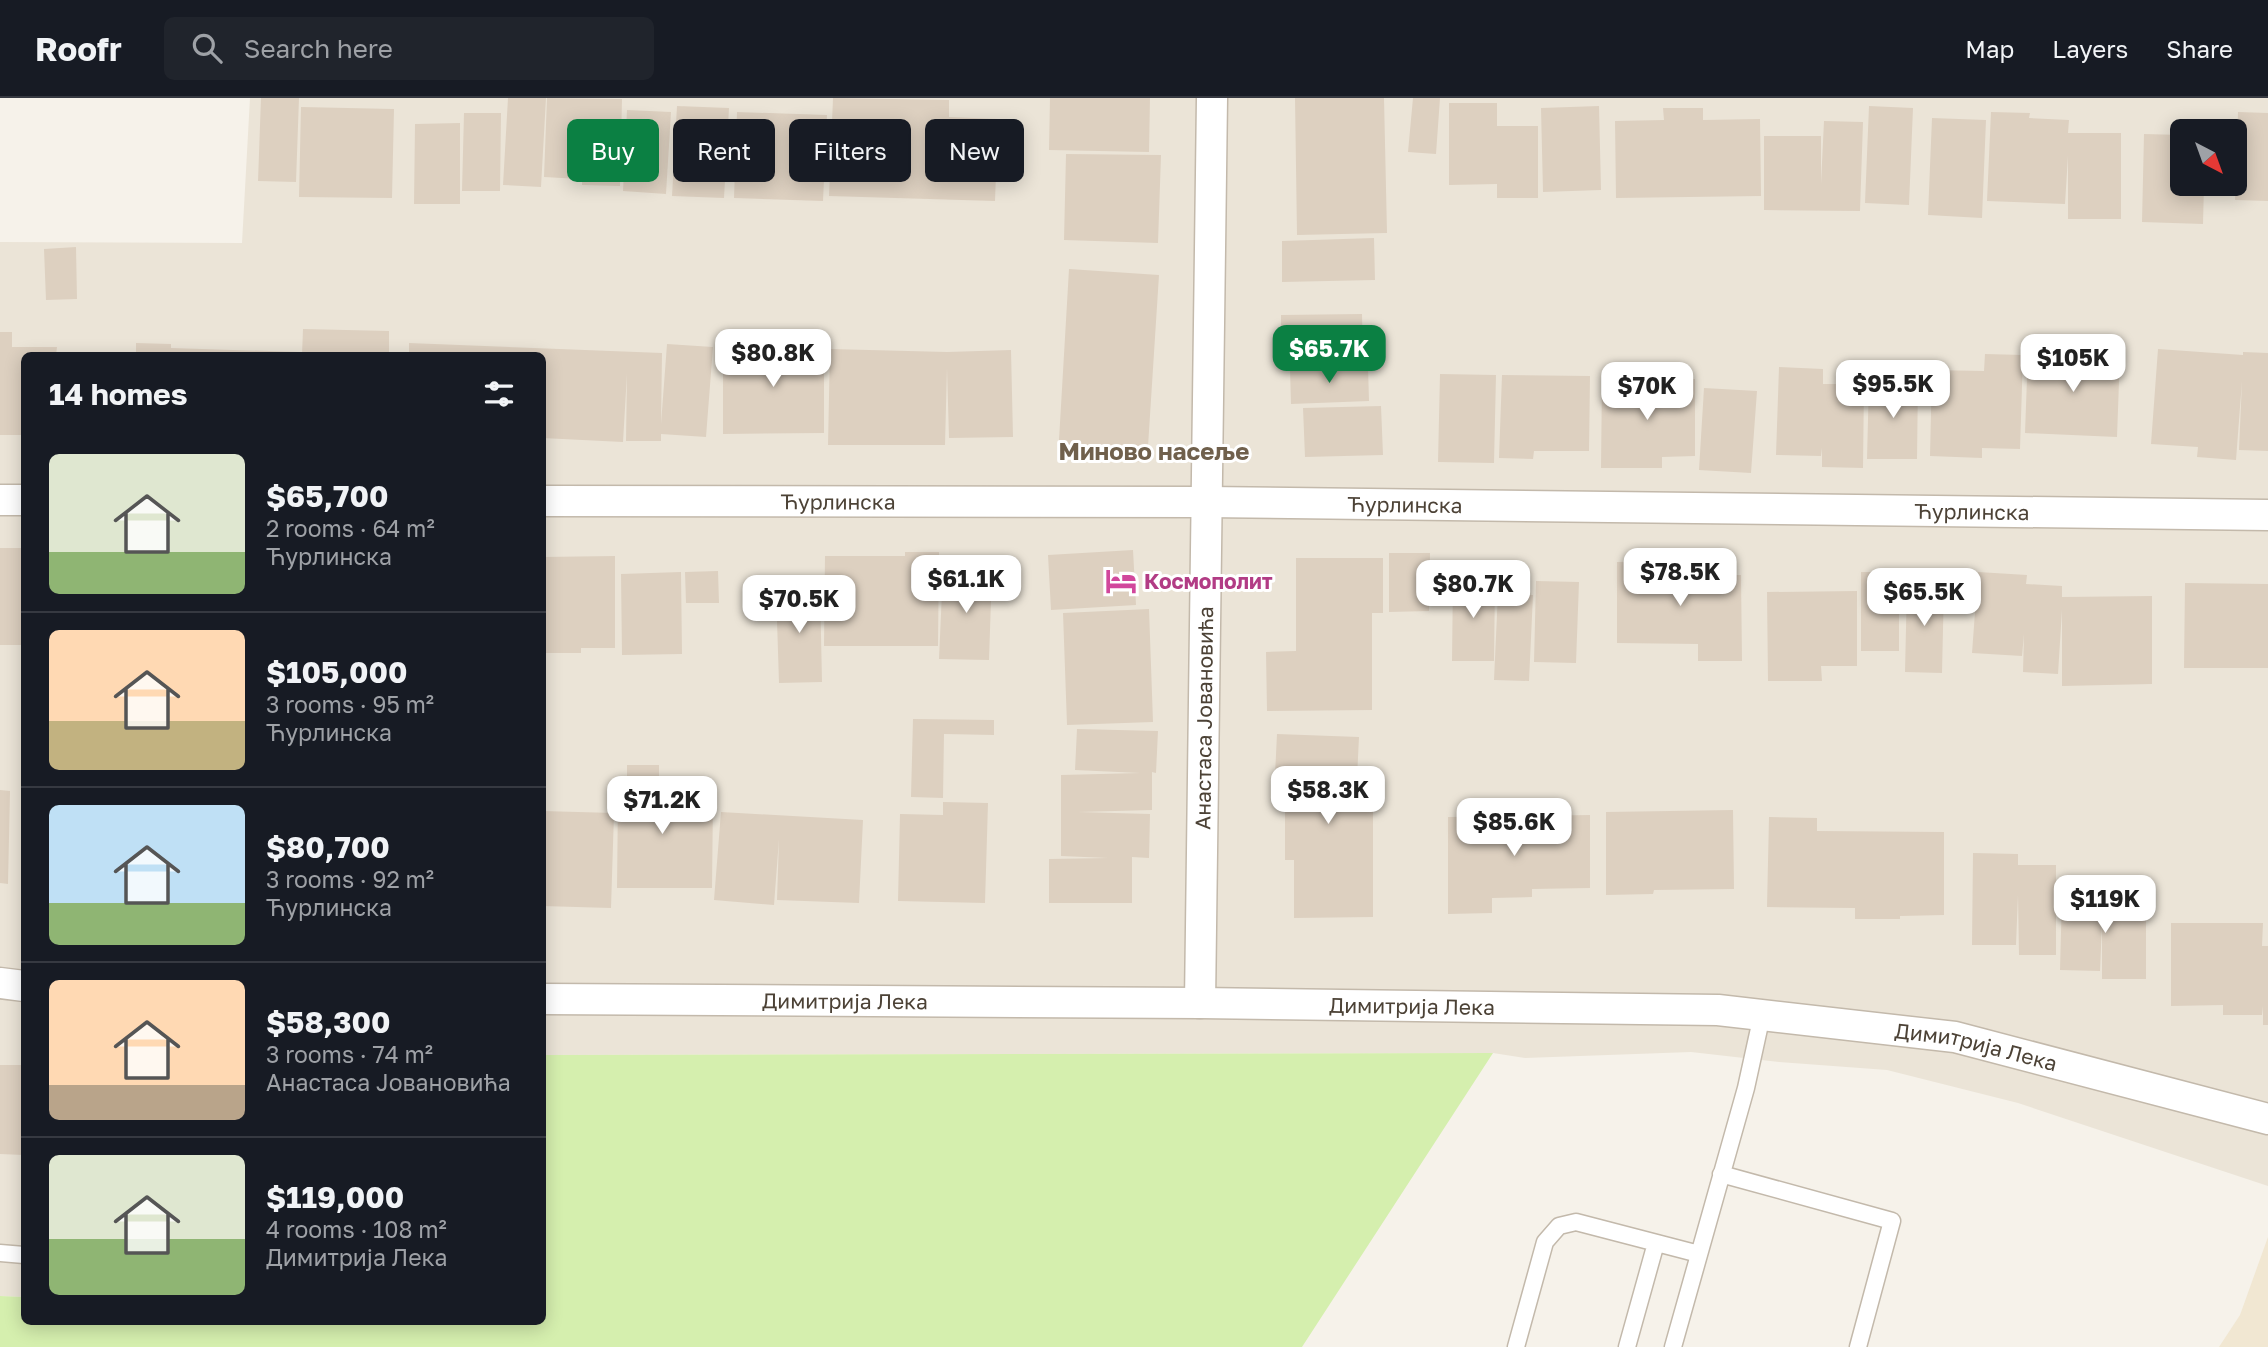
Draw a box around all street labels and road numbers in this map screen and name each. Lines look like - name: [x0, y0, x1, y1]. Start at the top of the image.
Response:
- street label: Ћурлинска: [780, 488, 896, 515]
- street label: Ћурлинска: [1347, 491, 1463, 518]
- street label: Ћурлинска: [1914, 498, 2030, 525]
- street label: Анастаса Јовановића: [1189, 606, 1218, 830]
- street label: Димитрија Лека: [762, 987, 928, 1014]
- street label: Димитрија Лека: [1329, 992, 1495, 1020]
- street label: Димитрија Лека: [1893, 1017, 2060, 1076]

